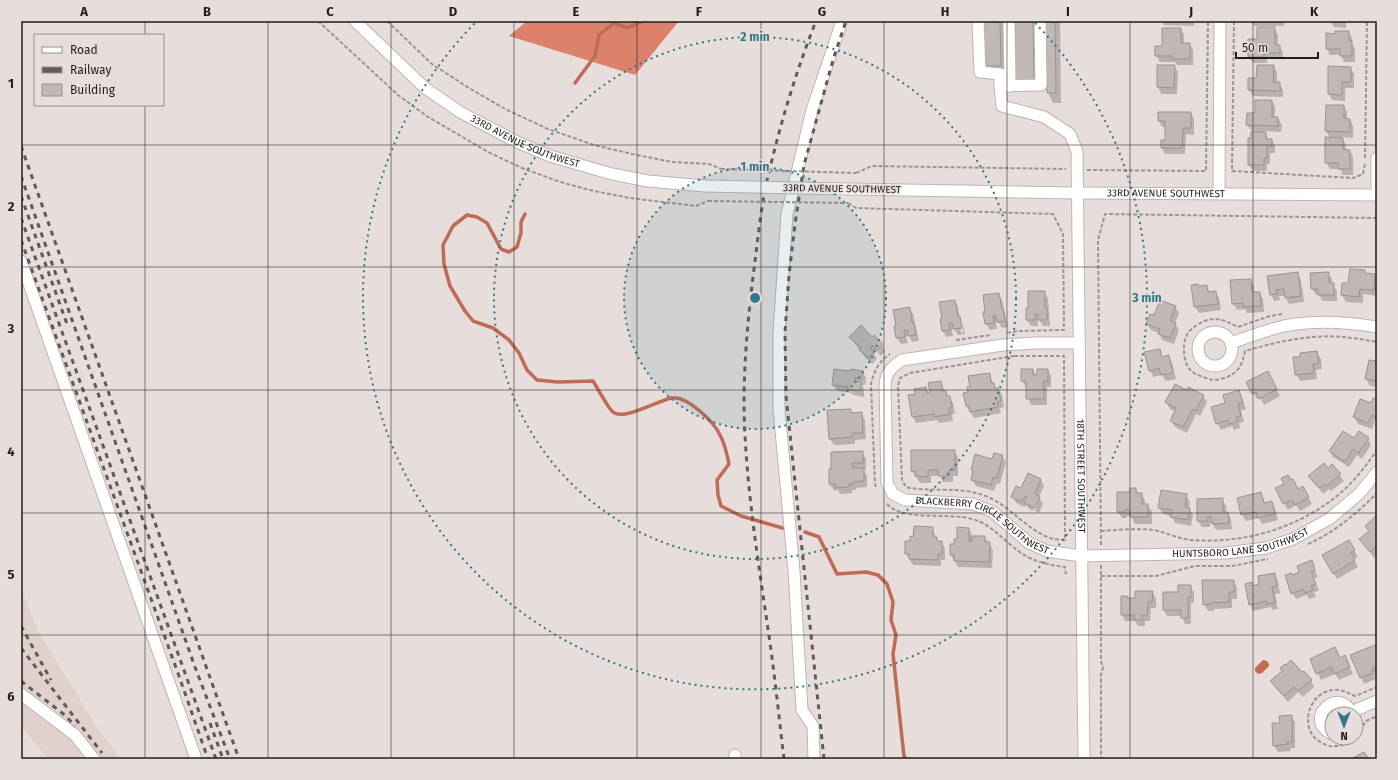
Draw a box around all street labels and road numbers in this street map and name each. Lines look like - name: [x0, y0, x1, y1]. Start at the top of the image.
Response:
- street label: 33RD AVENUE SOUTHWEST: [468, 113, 582, 170]
- street label: 33RD AVENUE SOUTHWEST: [783, 182, 902, 196]
- street label: 33RD AVENUE SOUTHWEST: [1107, 187, 1226, 200]
- street label: 18TH STREET SOUTHWEST: [1074, 419, 1087, 534]
- street label: BLACKBERRY CIRCLE SOUTHWEST: [915, 495, 1051, 557]
- street label: HUNTSBORO LANE SOUTHWEST: [1172, 525, 1312, 560]

